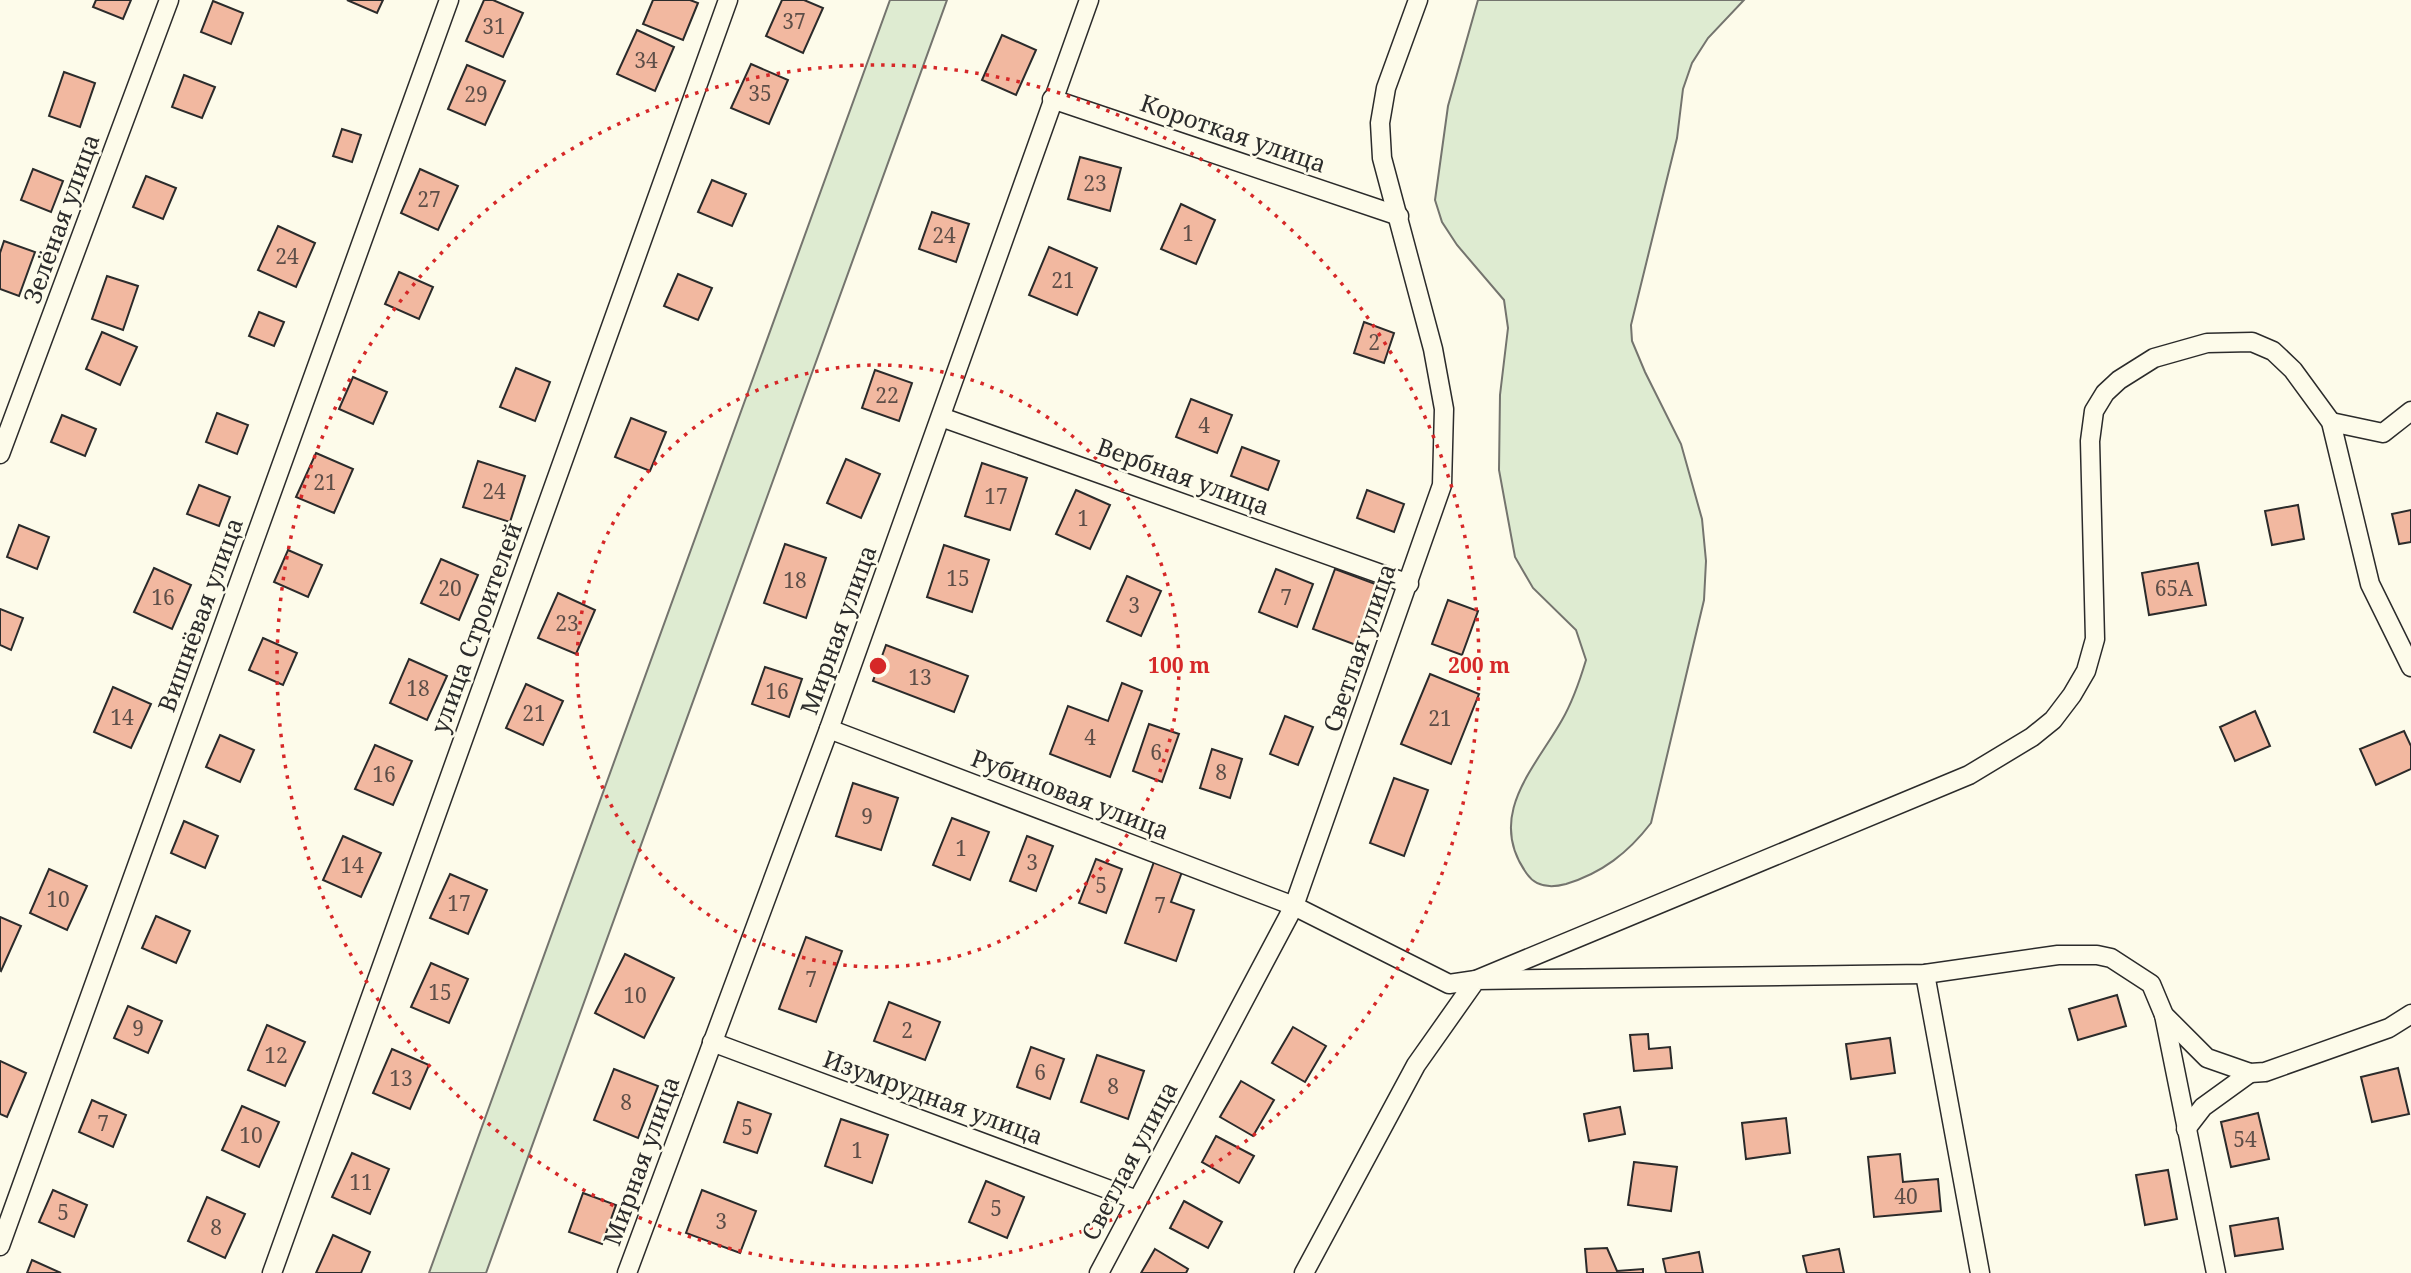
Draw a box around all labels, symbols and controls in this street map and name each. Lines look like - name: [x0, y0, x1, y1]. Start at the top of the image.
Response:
- house number: 37: [782, 7, 806, 35]
- house number: 31: [482, 12, 506, 40]
- house number: 34: [634, 46, 658, 74]
- house number: 35: [748, 79, 772, 107]
- house number: 29: [464, 80, 488, 108]
- street label: Короткая улица: [1136, 85, 1331, 180]
- street label: Зелёная улица: [15, 129, 107, 308]
- house number: 23: [1083, 169, 1107, 197]
- house number: 27: [417, 185, 441, 213]
- house number: 1: [1182, 219, 1194, 247]
- house number: 24: [932, 221, 956, 249]
- house number: 24: [275, 242, 299, 270]
- house number: 21: [1051, 266, 1075, 294]
- house number: 2: [1368, 328, 1380, 356]
- house number: 22: [875, 381, 899, 409]
- house number: 4: [1198, 411, 1210, 439]
- street label: Вербная улица: [1093, 429, 1274, 522]
- house number: 21: [313, 468, 337, 496]
- house number: 24: [482, 477, 506, 505]
- house number: 17: [984, 482, 1008, 510]
- house number: 1: [1077, 504, 1089, 532]
- street label: Вишнёвая улица: [149, 513, 250, 716]
- street label: улица Строителей: [422, 517, 529, 738]
- street label: Мирная улица: [792, 540, 884, 719]
- street label: Светлая улица: [1314, 559, 1403, 736]
- house number: 15: [946, 564, 970, 592]
- house number: 18: [783, 566, 807, 594]
- house number: 20: [438, 574, 462, 602]
- house number: 65А: [2155, 574, 2193, 602]
- house number: 16: [151, 583, 175, 611]
- house number: 7: [1280, 583, 1292, 611]
- house number: 3: [1128, 591, 1140, 619]
- house number: 23: [555, 609, 579, 637]
- text: 100 m: [1148, 651, 1210, 679]
- text: 200 m: [1448, 651, 1510, 679]
- centre of rings: [866, 654, 890, 678]
- house number: 13: [908, 663, 932, 691]
- house number: 18: [406, 674, 430, 702]
- house number: 16: [765, 677, 789, 705]
- house number: 21: [522, 699, 546, 727]
- house number: 14: [110, 703, 134, 731]
- house number: 21: [1428, 704, 1452, 732]
- house number: 4: [1084, 723, 1096, 751]
- house number: 6: [1150, 738, 1162, 766]
- street label: Рубиновая улица: [967, 741, 1174, 847]
- house number: 8: [1215, 758, 1227, 786]
- house number: 16: [372, 760, 396, 788]
- house number: 9: [861, 802, 873, 830]
- house number: 1: [955, 834, 967, 862]
- house number: 3: [1026, 848, 1038, 876]
- house number: 14: [340, 851, 364, 879]
- house number: 5: [1095, 871, 1107, 899]
- house number: 10: [46, 885, 70, 913]
- house number: 17: [447, 889, 471, 917]
- house number: 7: [1154, 891, 1166, 919]
- house number: 7: [805, 965, 817, 993]
- house number: 15: [428, 978, 452, 1006]
- house number: 10: [623, 981, 647, 1009]
- house number: 9: [132, 1014, 144, 1042]
- house number: 2: [901, 1016, 913, 1044]
- house number: 12: [264, 1041, 288, 1069]
- street label: Изумрудная улица: [819, 1041, 1048, 1152]
- house number: 6: [1034, 1058, 1046, 1086]
- house number: 13: [389, 1064, 413, 1092]
- street label: Мирная улица: [595, 1071, 687, 1250]
- house number: 8: [1107, 1072, 1119, 1100]
- street label: Светлая улица: [1073, 1075, 1185, 1246]
- house number: 8: [620, 1088, 632, 1116]
- house number: 7: [97, 1109, 109, 1137]
- house number: 5: [741, 1113, 753, 1141]
- house number: 10: [239, 1121, 263, 1149]
- house number: 54: [2233, 1125, 2257, 1153]
- house number: 1: [851, 1136, 863, 1164]
- house number: 11: [349, 1168, 373, 1196]
- house number: 40: [1894, 1182, 1918, 1210]
- house number: 5: [990, 1194, 1002, 1222]
- house number: 5: [57, 1198, 69, 1226]
- house number: 3: [715, 1207, 727, 1235]
- house number: 8: [210, 1213, 222, 1241]

